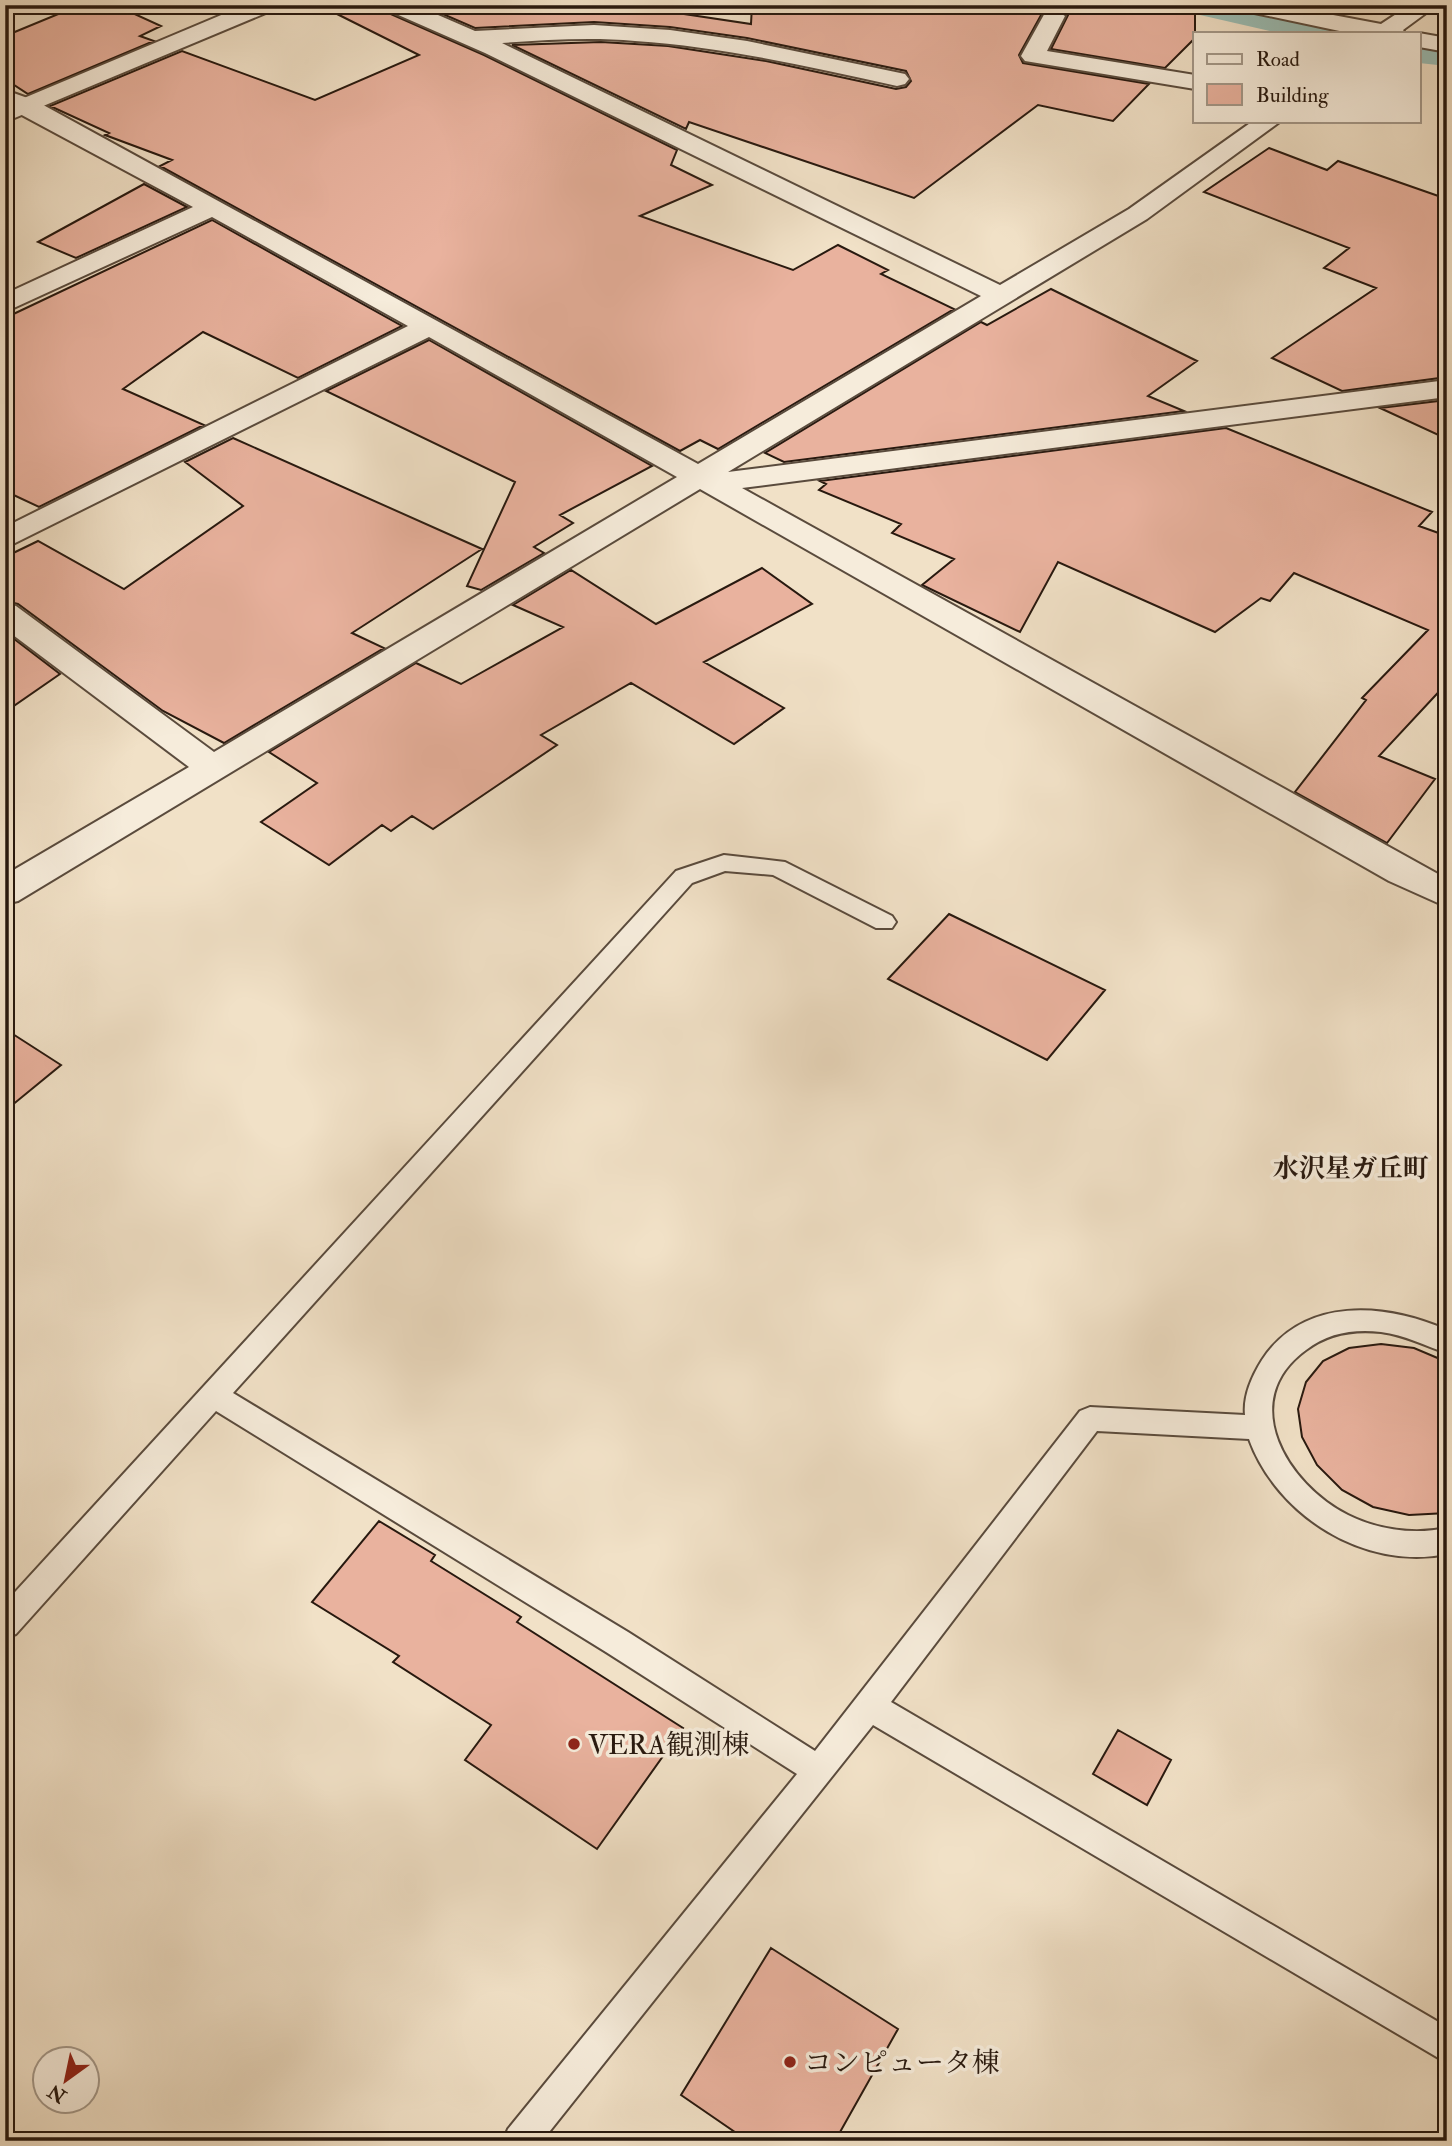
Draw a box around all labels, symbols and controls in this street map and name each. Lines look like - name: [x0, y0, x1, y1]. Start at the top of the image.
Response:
- legend: [1193, 32, 1420, 122]
- text: Road: [1256, 46, 1301, 73]
- text: Building: [1256, 82, 1329, 109]
- district label: 水沢星ガ丘町: [1273, 1153, 1429, 1185]
- place label: VERA観測棟: [588, 1728, 750, 1763]
- marker: VERA観測棟: [566, 1736, 582, 1752]
- north arrow: [32, 2044, 102, 2114]
- place label: コンピュータ棟: [804, 2046, 1000, 2081]
- marker: コンピュータ棟: [782, 2054, 798, 2070]
- text: N: [43, 2078, 72, 2109]

